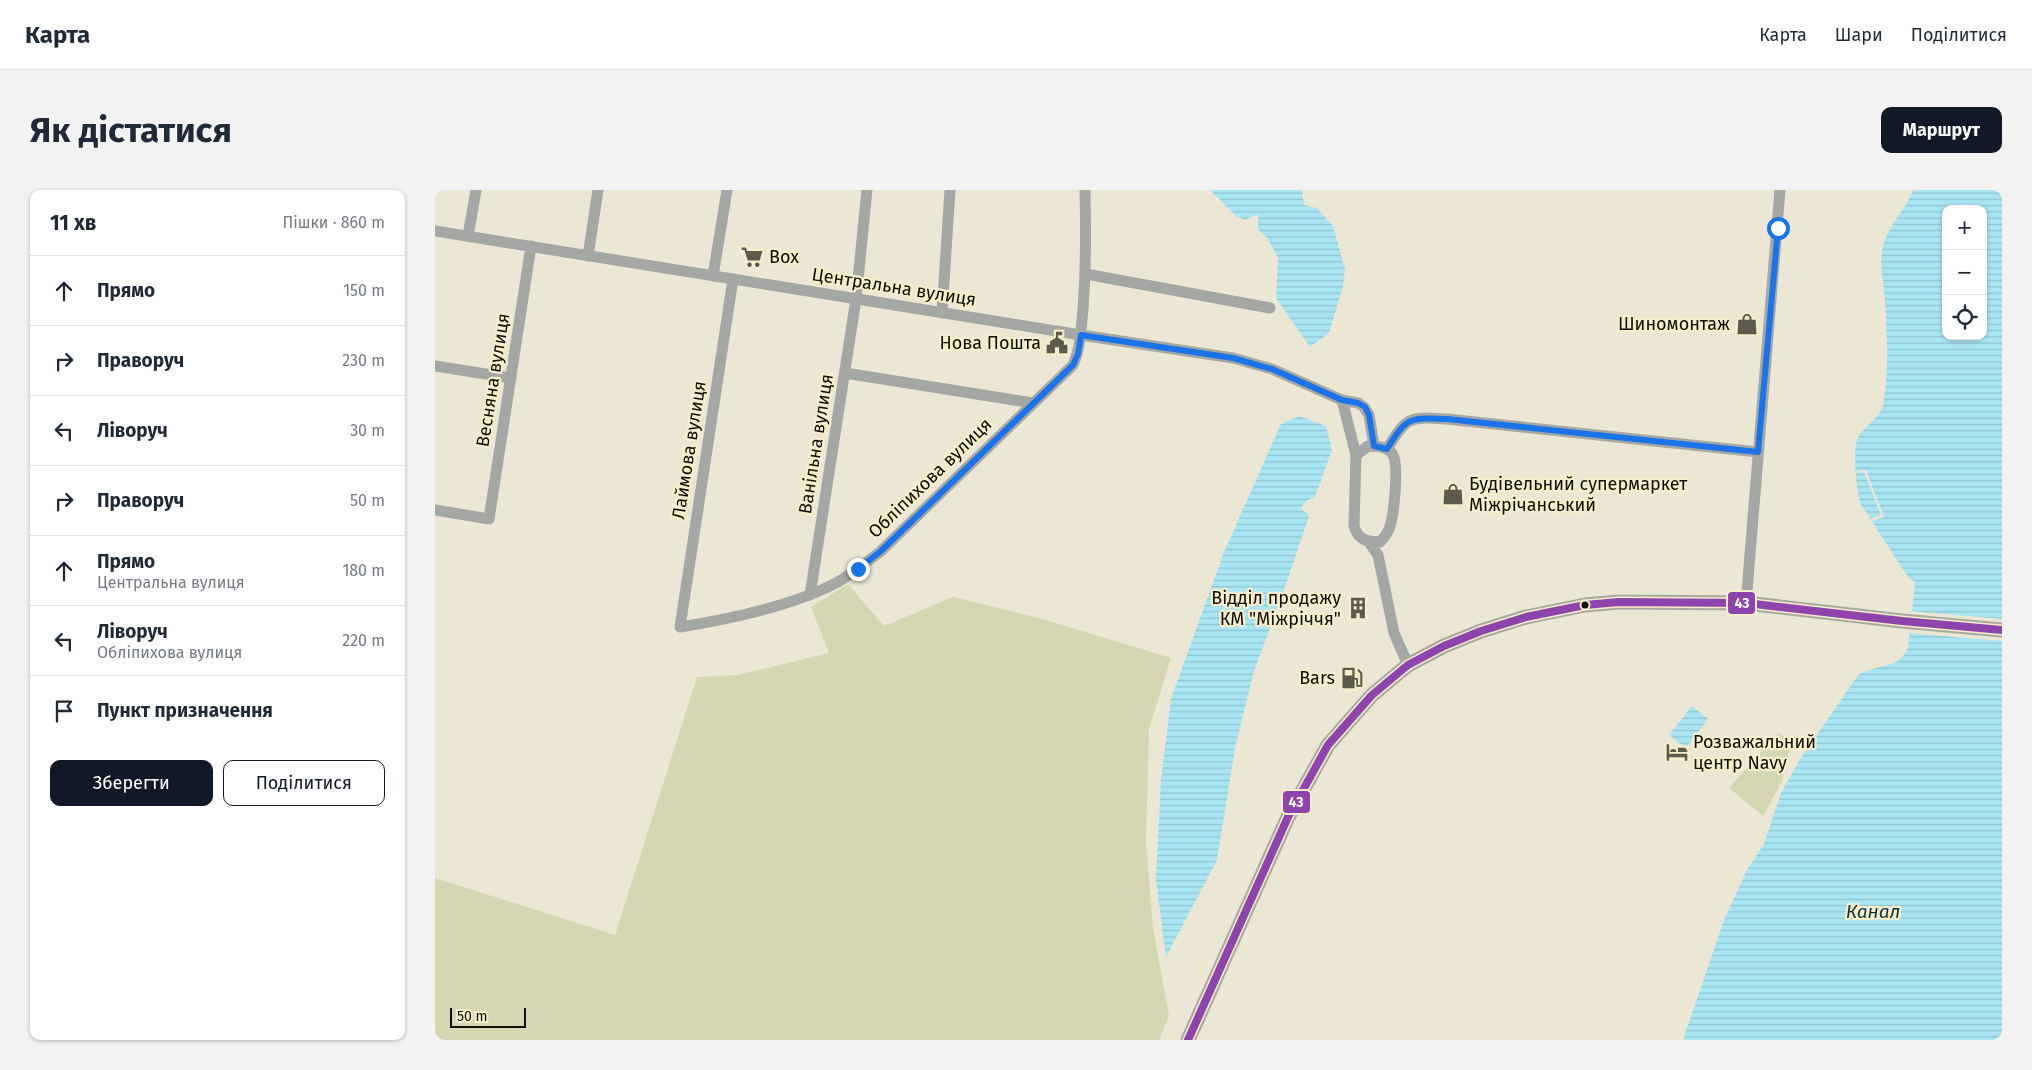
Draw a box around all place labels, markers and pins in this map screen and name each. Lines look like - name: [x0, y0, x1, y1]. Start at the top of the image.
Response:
- supermarket icon: Box: [739, 244, 765, 270]
- place label: Box: [769, 246, 799, 268]
- shop icon: Шиномонтаж: [1734, 311, 1760, 337]
- place label: Шиномонтаж: [1618, 313, 1730, 335]
- public building icon: Нова Пошта: [1044, 330, 1070, 356]
- place label: Нова Пошта: [940, 332, 1041, 354]
- place label: Будівельний супермаркет Міжрічанський: [1469, 473, 1688, 516]
- shop icon: Будівельний супермаркет Міжрічанський: [1440, 481, 1466, 507]
- place label: Відділ продажу КМ "Міжріччя": [1211, 587, 1341, 630]
- building icon: Відділ продажу КМ "Міжріччя": [1345, 595, 1371, 621]
- unlabelled marker: [1580, 600, 1590, 610]
- fuel station icon: Bars: [1339, 665, 1365, 691]
- place label: Bars: [1299, 667, 1335, 689]
- place label: Розважальний центр Navy: [1693, 731, 1816, 774]
- hotel icon: Розважальний центр Navy: [1664, 739, 1690, 765]

